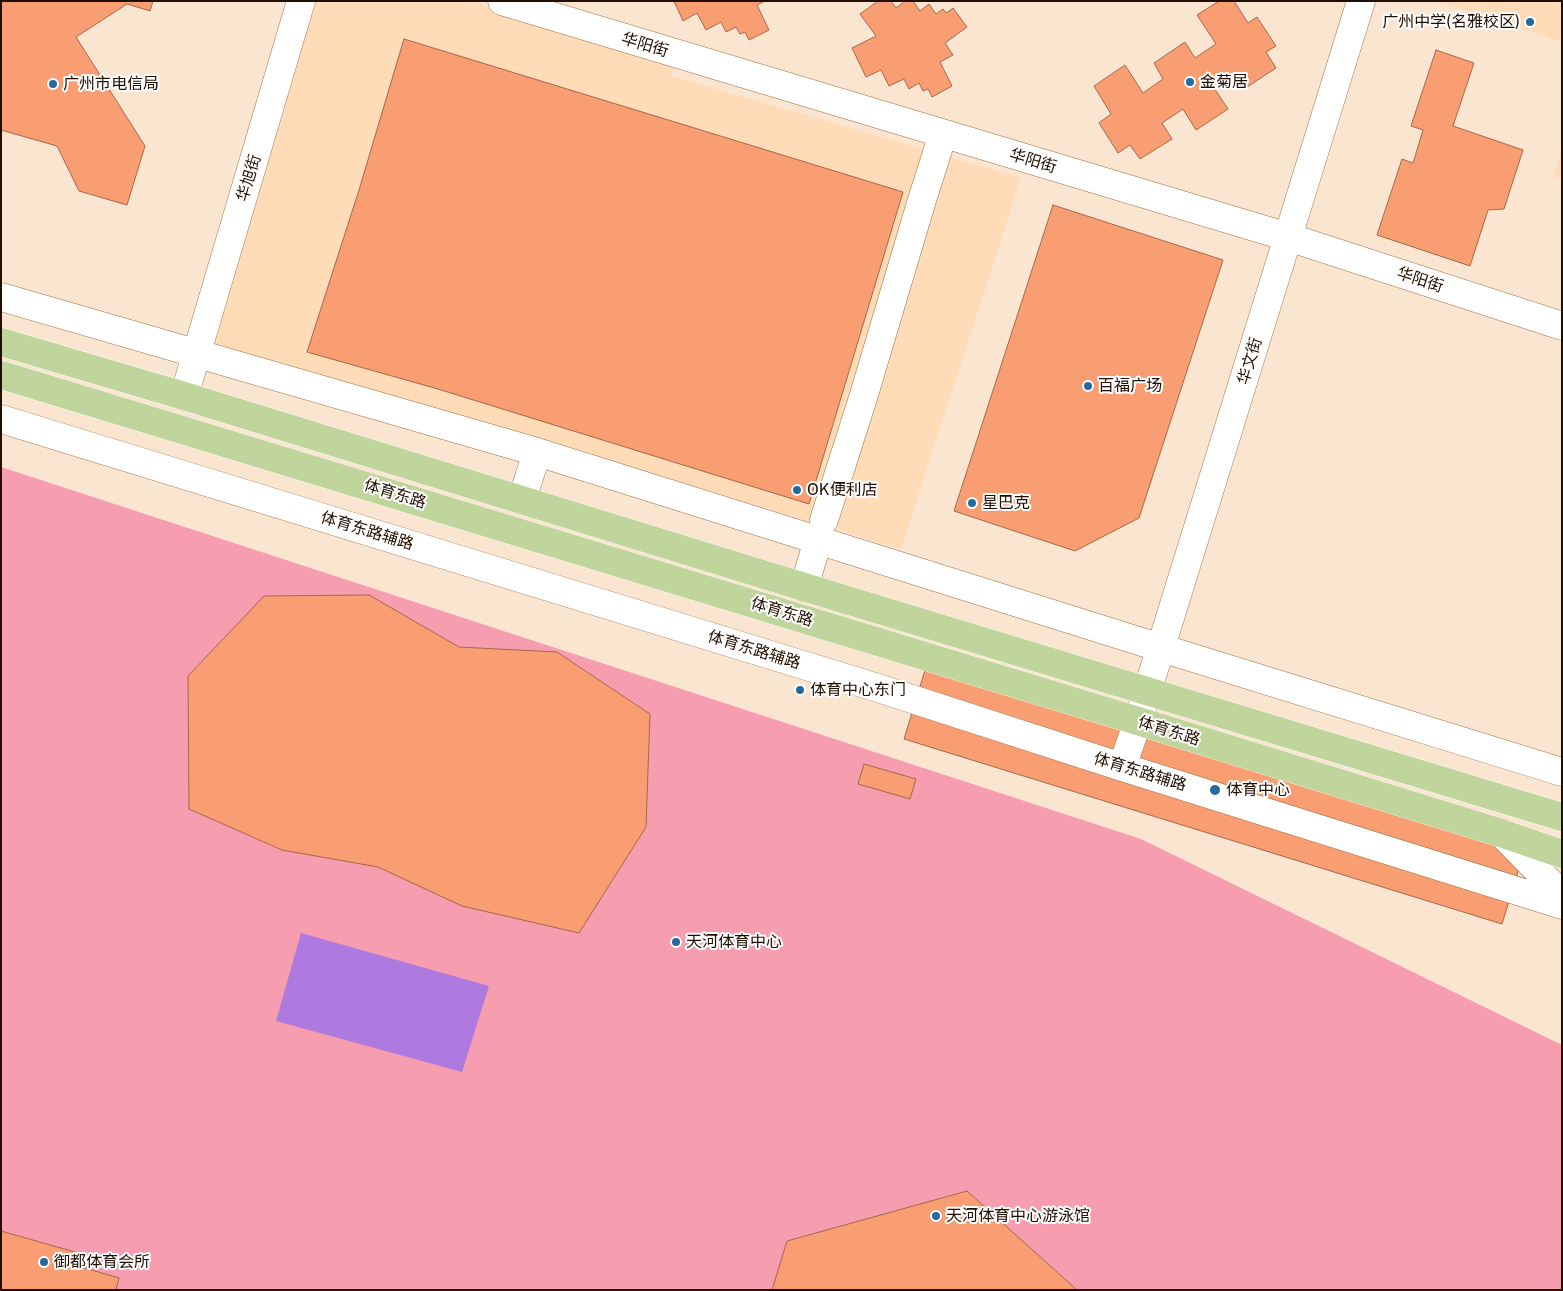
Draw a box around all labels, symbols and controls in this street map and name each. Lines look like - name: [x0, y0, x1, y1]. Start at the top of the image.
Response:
- place label: 广州中学(名雅校区): [1382, 12, 1520, 32]
- marker: 广州中学(名雅校区): [1524, 16, 1536, 28]
- street label: 华阳街: [619, 29, 671, 61]
- place label: 金菊居: [1200, 72, 1248, 92]
- place label: 广州市电信局: [63, 74, 159, 94]
- marker: 金菊居: [1184, 76, 1196, 88]
- marker: 广州市电信局: [47, 78, 59, 90]
- street label: 华阳街: [1007, 145, 1059, 177]
- street label: 华旭街: [233, 152, 265, 204]
- street label: 华阳街: [1394, 263, 1446, 297]
- street label: 华文街: [1234, 335, 1266, 387]
- place label: 百福广场: [1098, 376, 1162, 396]
- marker: 百福广场: [1082, 380, 1094, 392]
- street label: 体育东路: [362, 475, 428, 513]
- place label: OK便利店: [807, 480, 878, 500]
- marker: OK便利店: [791, 484, 803, 496]
- place label: 星巴克: [982, 493, 1030, 513]
- marker: 星巴克: [966, 497, 978, 509]
- street label: 体育东路辅路: [318, 508, 416, 554]
- street label: 体育东路: [749, 593, 815, 631]
- street label: 体育东路辅路: [705, 627, 803, 673]
- place label: 体育中心东门: [810, 680, 906, 700]
- marker: 体育中心东门: [794, 684, 806, 696]
- street label: 体育东路: [1136, 712, 1202, 750]
- street label: 体育东路辅路: [1091, 749, 1189, 795]
- place label: 体育中心: [1226, 780, 1290, 800]
- marker: 体育中心: [1208, 783, 1222, 797]
- place label: 天河体育中心: [686, 932, 782, 952]
- marker: 天河体育中心: [670, 936, 682, 948]
- place label: 天河体育中心游泳馆: [946, 1206, 1090, 1226]
- marker: 天河体育中心游泳馆: [930, 1210, 942, 1222]
- place label: 御都体育会所: [54, 1252, 150, 1272]
- marker: 御都体育会所: [38, 1256, 50, 1268]

